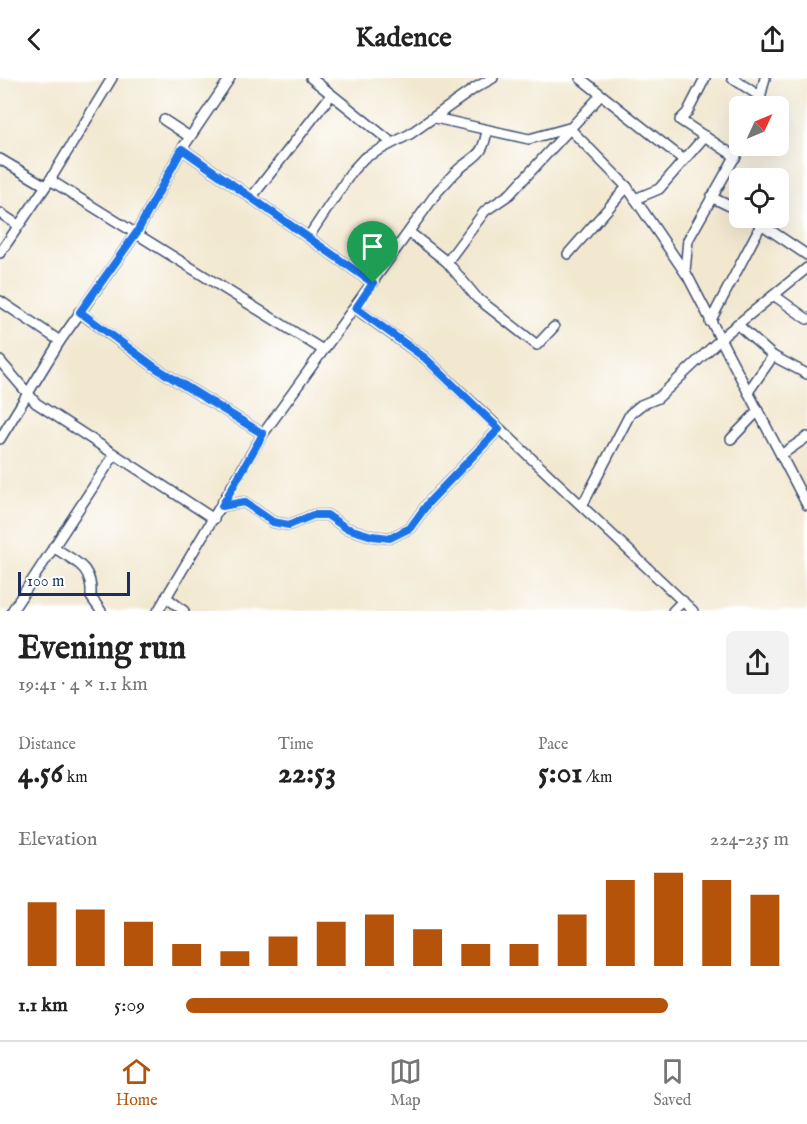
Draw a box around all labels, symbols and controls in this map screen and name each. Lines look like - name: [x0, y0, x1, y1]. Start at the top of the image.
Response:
- text: Kadence: [355, 22, 452, 56]
- icon: back: [18, 23, 51, 56]
- icon: share: [756, 23, 789, 56]
- north arrow: [729, 96, 789, 156]
- map controls: [729, 96, 789, 228]
- button: locate: [729, 168, 789, 228]
- pin: [347, 221, 398, 283]
- icon: arrive: [356, 230, 389, 263]
- scale bar: [18, 569, 130, 596]
- text: 100 m: [27, 572, 64, 592]
- text: Evening run: [18, 628, 186, 670]
- button: share: [726, 631, 789, 694]
- text: 19:41 · 4 × 1.1 km: [18, 672, 148, 697]
- text: Distance: [18, 735, 76, 755]
- text: Time: [278, 735, 314, 755]
- text: Pace: [538, 735, 568, 755]
- text: 4.56: [18, 755, 63, 793]
- text: 22:53: [278, 755, 336, 793]
- text: 5:01: [538, 755, 583, 793]
- text: km: [63, 768, 88, 788]
- text: /km: [583, 768, 612, 788]
- text: Elevation: [18, 827, 97, 852]
- text: 224–235 m: [710, 827, 789, 852]
- text: 1.1 km: [18, 993, 68, 1018]
- text: 5:09: [114, 993, 145, 1018]
- tab: Home: [116, 1055, 158, 1111]
- tab: Map: [389, 1055, 422, 1111]
- tab: Saved: [653, 1055, 691, 1111]

